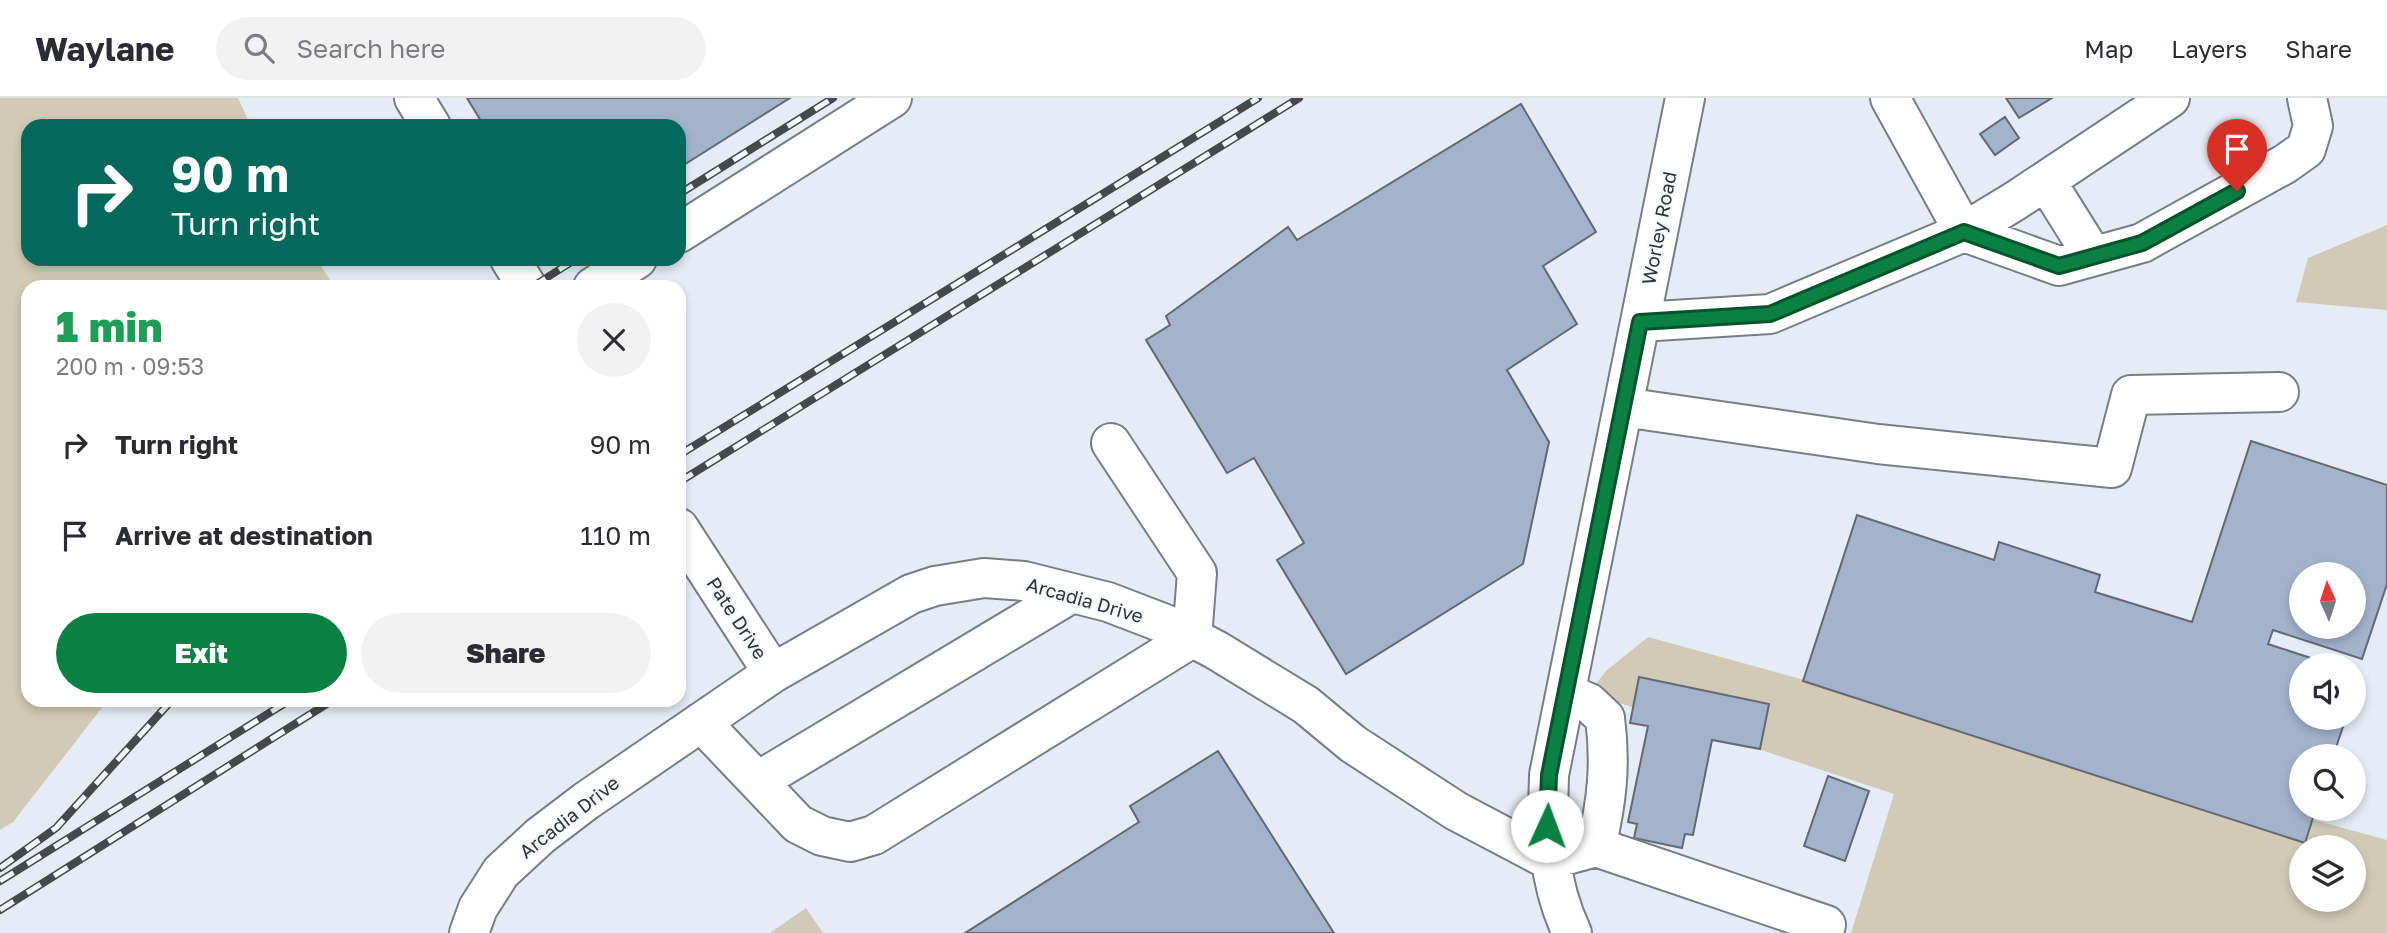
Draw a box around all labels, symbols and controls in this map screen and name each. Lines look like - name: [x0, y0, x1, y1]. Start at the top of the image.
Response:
- search box: [216, 17, 706, 80]
- text: Waylane: [35, 29, 174, 68]
- icon: search: [240, 29, 278, 67]
- text: Search here: [296, 33, 445, 64]
- text: Map: [2084, 34, 2133, 63]
- text: Layers: [2171, 34, 2247, 63]
- text: Share: [2285, 34, 2352, 63]
- pin: [2207, 119, 2267, 191]
- icon: arrive: [2218, 130, 2256, 168]
- text: 90 m: [171, 144, 289, 203]
- icon: right: [56, 147, 147, 238]
- street label: Worley Road: [1636, 169, 1681, 286]
- text: Turn right: [171, 204, 320, 242]
- text: 1 min: [56, 301, 163, 351]
- button: close: [577, 303, 651, 377]
- text: 200 m · 09:53: [56, 352, 204, 380]
- icon: right: [56, 426, 94, 464]
- text: Turn right: [115, 429, 238, 460]
- text: 90 m: [590, 429, 651, 460]
- icon: arrive: [56, 517, 94, 555]
- text: Arrive at destination: [115, 520, 373, 551]
- text: 110 m: [580, 520, 651, 551]
- north arrow: [2289, 562, 2366, 639]
- map controls: [2289, 562, 2366, 912]
- street label: Pate Drive: [702, 572, 772, 663]
- street label: Arcadia Drive: [1024, 572, 1146, 627]
- button: Exit: [56, 613, 347, 693]
- button: Share: [361, 613, 651, 693]
- button: sound: [2289, 653, 2366, 730]
- button: search: [2289, 744, 2366, 821]
- street label: Arcadia Drive: [514, 770, 623, 863]
- position arrow: [1510, 789, 1584, 863]
- button: layers: [2289, 835, 2366, 912]

